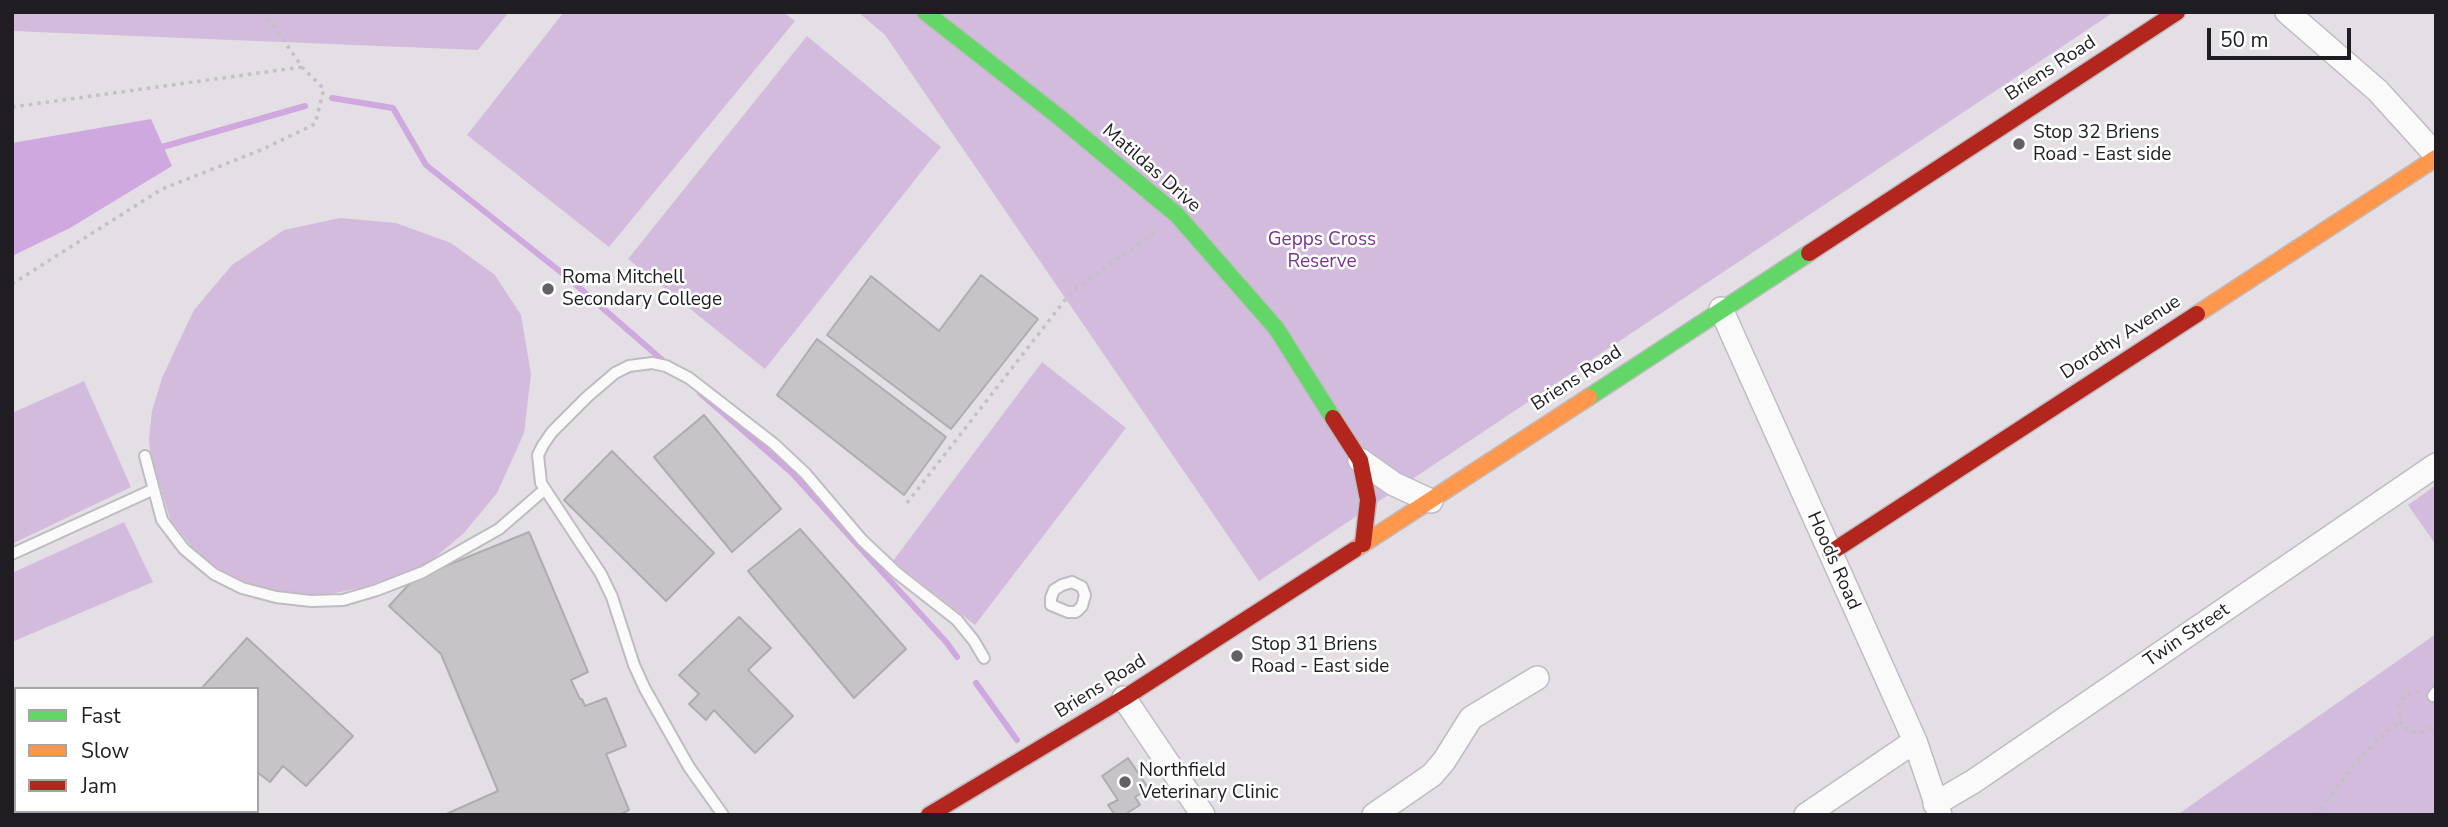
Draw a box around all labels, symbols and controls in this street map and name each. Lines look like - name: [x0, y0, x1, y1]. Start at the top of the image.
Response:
- scale bar: [2210, 14, 2354, 58]
- text: 50 m: [2220, 26, 2269, 54]
- street label: Briens Road: [2002, 31, 2100, 107]
- street label: Matildas Drive: [1097, 120, 1205, 218]
- place label: Stop 32 Briens Road - East side: [2033, 122, 2171, 166]
- marker: Stop 32 Briens Road - East side: [2011, 136, 2027, 152]
- park label: Gepps Cross Reserve: [1268, 229, 1376, 273]
- place label: Roma Mitchell Secondary College: [562, 267, 722, 311]
- marker: Roma Mitchell Secondary College: [540, 281, 556, 297]
- street label: Dorothy Avenue: [2057, 291, 2185, 385]
- street label: Briens Road: [1528, 341, 1626, 417]
- street label: Hoods Road: [1801, 508, 1865, 614]
- street label: Twin Street: [2140, 599, 2234, 673]
- place label: Stop 31 Briens Road - East side: [1251, 634, 1389, 678]
- marker: Stop 31 Briens Road - East side: [1229, 648, 1245, 664]
- street label: Briens Road: [1051, 650, 1151, 724]
- legend: [14, 687, 259, 813]
- text: Fast: [81, 702, 121, 730]
- text: Slow: [81, 737, 129, 765]
- place label: Northfield Veterinary Clinic: [1139, 760, 1279, 804]
- text: Jam: [81, 772, 117, 800]
- marker: Northfield Veterinary Clinic: [1117, 774, 1133, 790]

